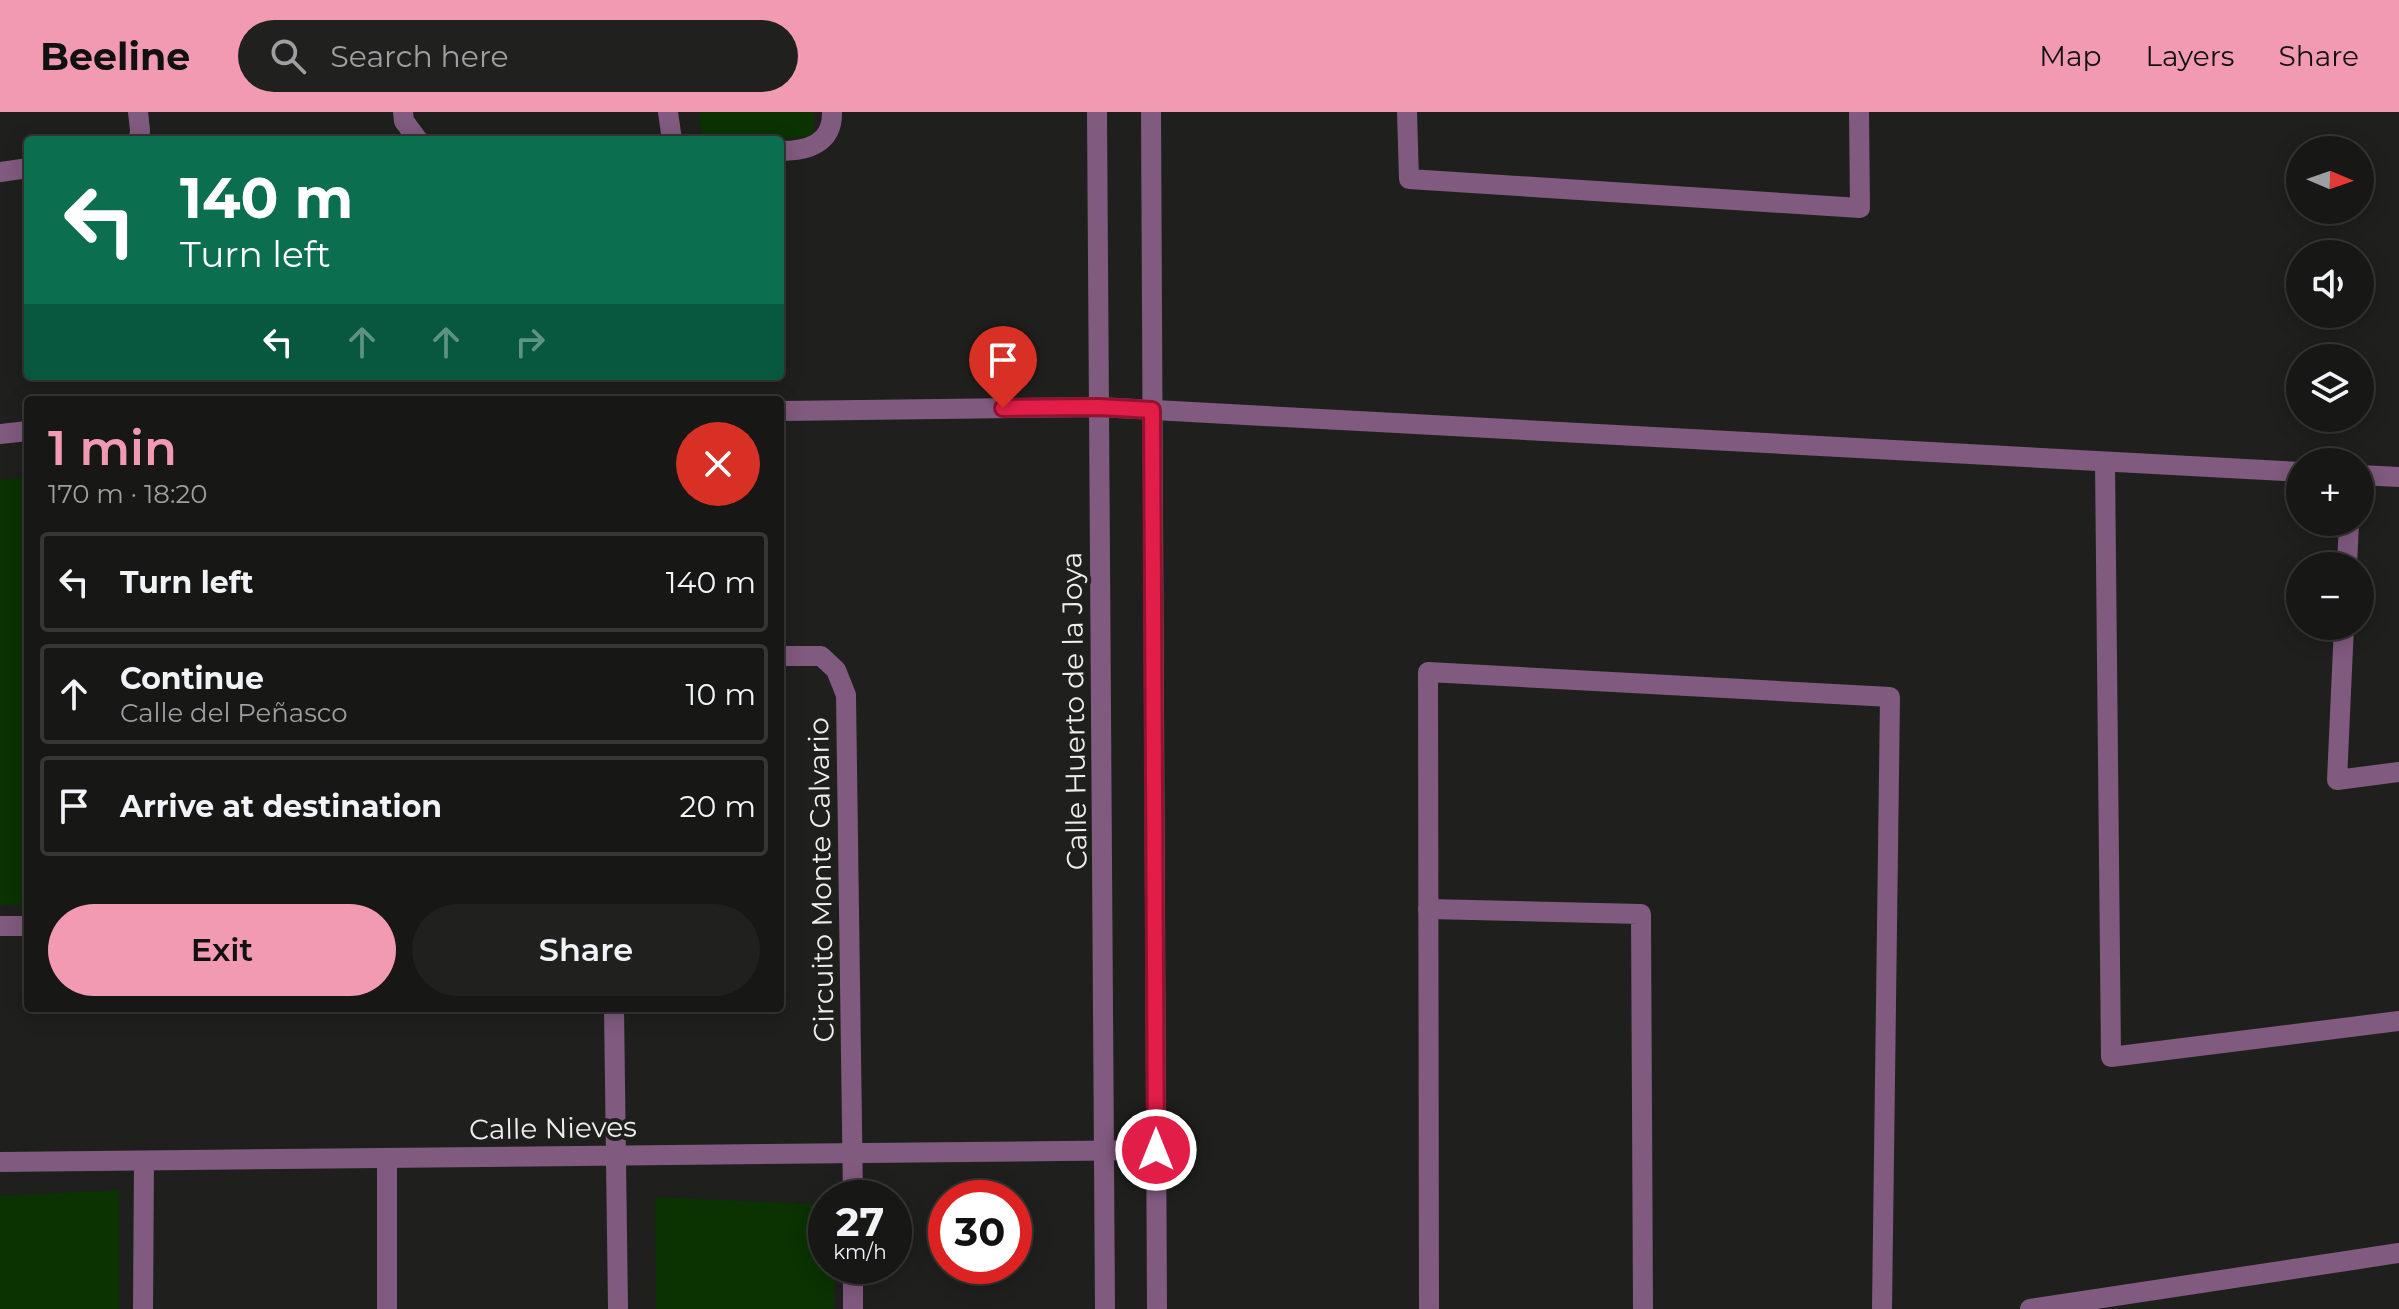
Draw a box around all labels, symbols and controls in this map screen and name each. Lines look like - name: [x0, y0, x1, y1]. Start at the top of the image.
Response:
- search box: [238, 20, 798, 92]
- text: Beeline: [40, 33, 190, 80]
- icon: search: [266, 34, 310, 78]
- text: Search here: [330, 38, 509, 75]
- text: Map: [2039, 39, 2102, 73]
- text: Layers: [2146, 39, 2235, 73]
- text: Share: [2279, 39, 2359, 73]
- north arrow: [2286, 136, 2374, 224]
- map controls: [2286, 136, 2374, 640]
- text: 140 m: [180, 164, 353, 232]
- icon: left: [48, 168, 152, 272]
- text: Turn left: [180, 232, 331, 276]
- button: sound: [2286, 240, 2374, 328]
- icon: left: [256, 320, 300, 364]
- icon: ahead: [340, 320, 384, 364]
- icon: ahead: [424, 320, 468, 364]
- icon: right: [508, 320, 552, 364]
- pin: [969, 326, 1037, 408]
- icon: arrive: [981, 338, 1025, 382]
- button: layers: [2286, 344, 2374, 432]
- text: 1 min: [48, 419, 177, 477]
- button: close: [676, 422, 760, 506]
- button: +: [2286, 448, 2374, 536]
- text: 170 m · 18:20: [48, 478, 207, 510]
- street label: Calle Huerto de la Joya: [1054, 552, 1094, 870]
- button: −: [2286, 552, 2374, 640]
- icon: left: [52, 560, 96, 604]
- text: Turn left: [120, 564, 253, 601]
- text: 140 m: [666, 564, 756, 601]
- text: Continue: [120, 660, 264, 697]
- icon: ahead: [52, 672, 96, 716]
- text: 10 m: [686, 676, 756, 713]
- text: Calle del Peñasco: [120, 697, 348, 729]
- street label: Circuito Monte Calvario: [801, 717, 841, 1043]
- icon: arrive: [52, 784, 96, 828]
- text: Arrive at destination: [120, 788, 442, 825]
- text: 20 m: [679, 788, 756, 825]
- button: Exit: [48, 904, 396, 996]
- button: Share: [412, 904, 760, 996]
- position arrow: [1114, 1108, 1198, 1192]
- street label: Calle Nieves: [469, 1110, 637, 1146]
- speed limit sign: 30: [928, 1180, 1032, 1284]
- text: 27: [836, 1197, 884, 1246]
- text: km/h: [833, 1240, 887, 1264]

